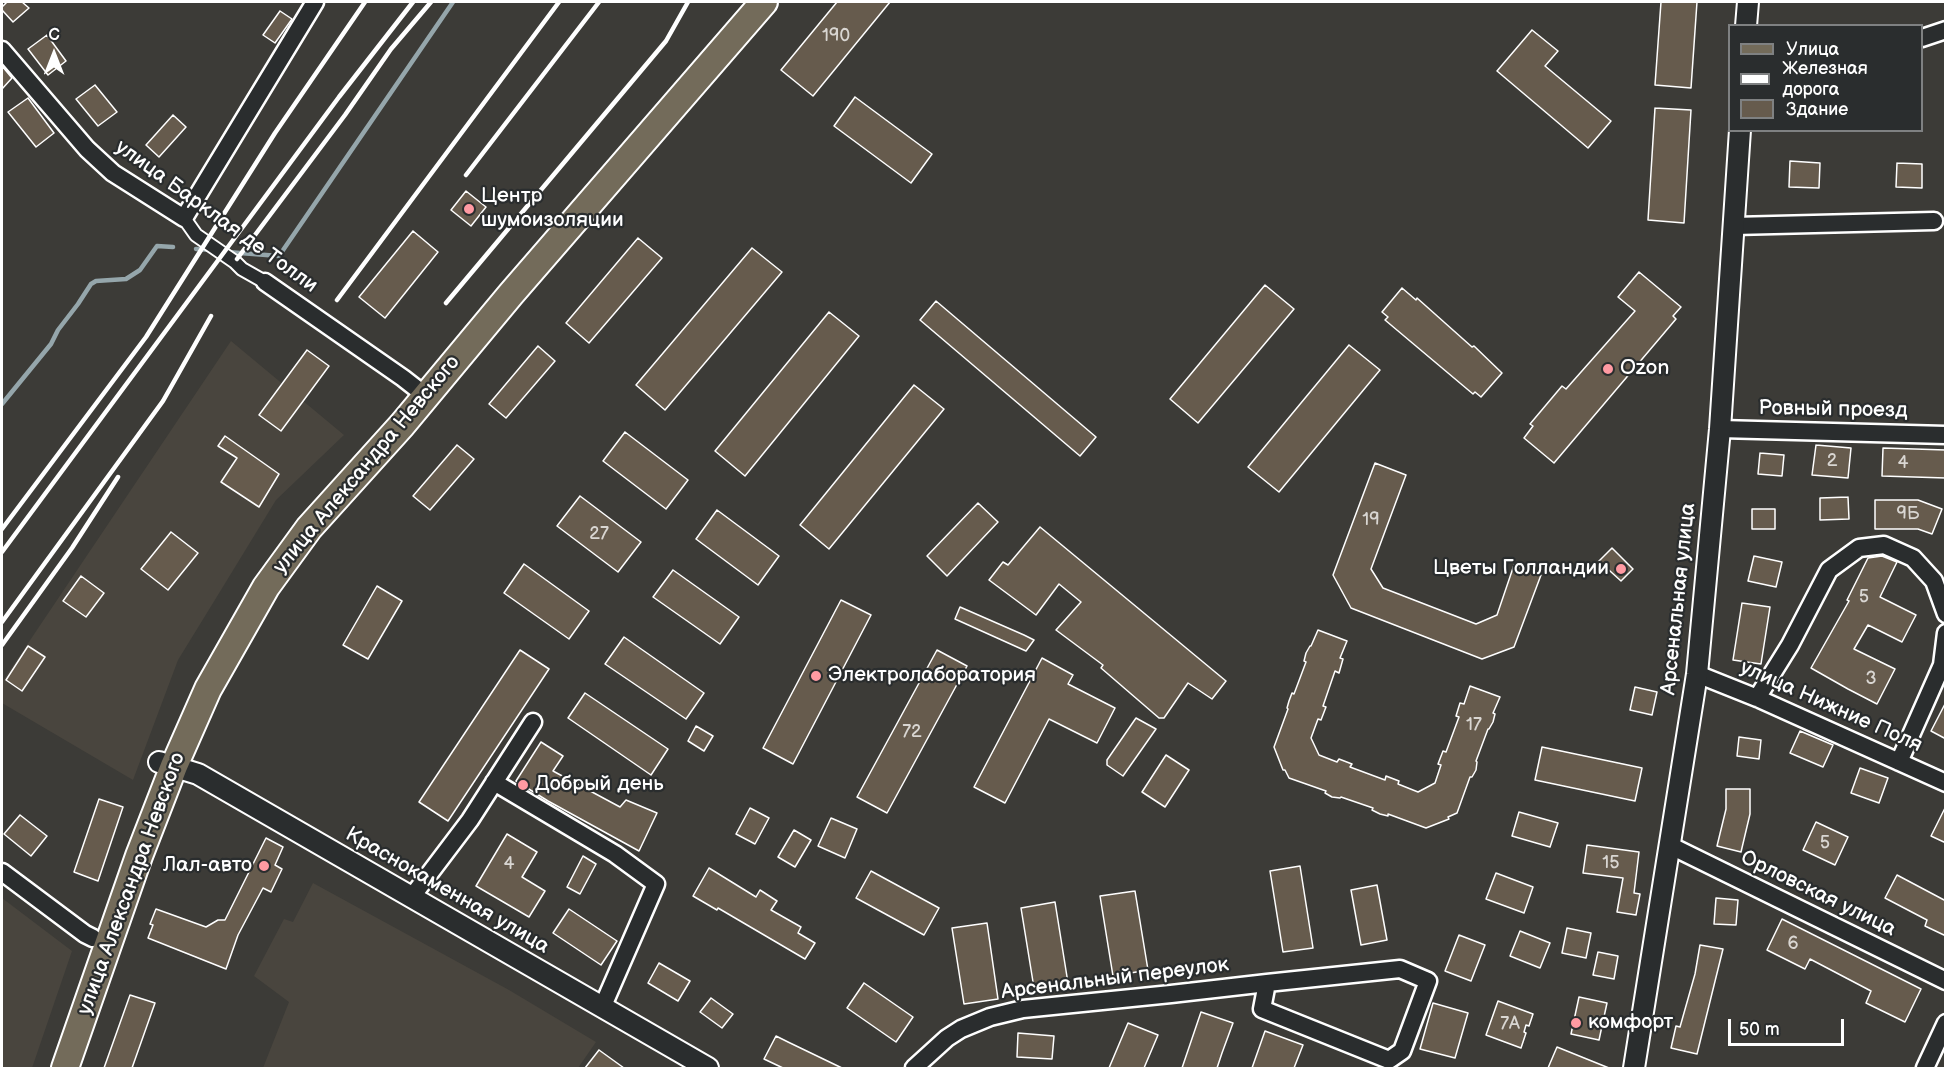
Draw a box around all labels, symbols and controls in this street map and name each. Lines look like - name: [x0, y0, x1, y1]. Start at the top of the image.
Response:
- north arrow: [24, 24, 84, 84]
- legend: [1728, 24, 1923, 132]
- house number: 190: [822, 25, 850, 47]
- text: С: [48, 26, 60, 45]
- text: Улица: [1786, 39, 1839, 60]
- text: Железная дорога: [1782, 58, 1868, 100]
- text: Здание: [1786, 99, 1848, 120]
- street label: улица Барклая де Толли: [110, 135, 322, 299]
- place label: Центр шумоизоляции: [481, 184, 624, 234]
- marker: Центр шумоизоляции: [462, 202, 476, 216]
- street label: улица Александра Невского: [268, 351, 466, 579]
- place label: Ozon: [1620, 356, 1669, 382]
- marker: Ozon: [1601, 362, 1615, 376]
- street label: Ровный проезд: [1758, 396, 1908, 424]
- house number: 2: [1827, 450, 1837, 472]
- house number: 4: [1898, 452, 1908, 474]
- street label: Арсенальная улица: [1656, 502, 1702, 696]
- house number: 9Б: [1897, 503, 1919, 525]
- house number: 19: [1362, 509, 1380, 531]
- house number: 27: [589, 523, 609, 545]
- place label: Цветы Голландии: [1433, 556, 1609, 582]
- marker: Цветы Голландии: [1614, 562, 1628, 576]
- house number: 5: [1859, 586, 1869, 608]
- street label: улица Нижние Поля: [1736, 655, 1926, 759]
- place label: Электролаборатория: [828, 663, 1036, 689]
- house number: 3: [1865, 668, 1877, 690]
- marker: Электролаборатория: [809, 669, 823, 683]
- house number: 17: [1466, 714, 1482, 736]
- house number: 72: [902, 721, 922, 743]
- street label: улица Александра Невского: [73, 749, 191, 1019]
- place label: Добрый день: [535, 772, 664, 798]
- marker: Добрый день: [516, 778, 530, 792]
- street label: Краснокаменная улица: [341, 822, 553, 960]
- house number: 5: [1820, 832, 1830, 854]
- street label: Орловская улица: [1736, 846, 1900, 942]
- house number: 15: [1602, 852, 1620, 874]
- place label: Лал-авто: [163, 853, 252, 879]
- house number: 4: [504, 853, 514, 875]
- marker: Лал-авто: [257, 859, 271, 873]
- house number: 6: [1788, 933, 1798, 955]
- street label: Арсенальный переулок: [1000, 953, 1230, 1005]
- scale bar: [1731, 1007, 1846, 1045]
- place label: комфорт: [1588, 1010, 1673, 1036]
- house number: 7А: [1500, 1013, 1520, 1035]
- marker: комфорт: [1569, 1016, 1583, 1030]
- text: 50 m: [1739, 1019, 1780, 1040]

